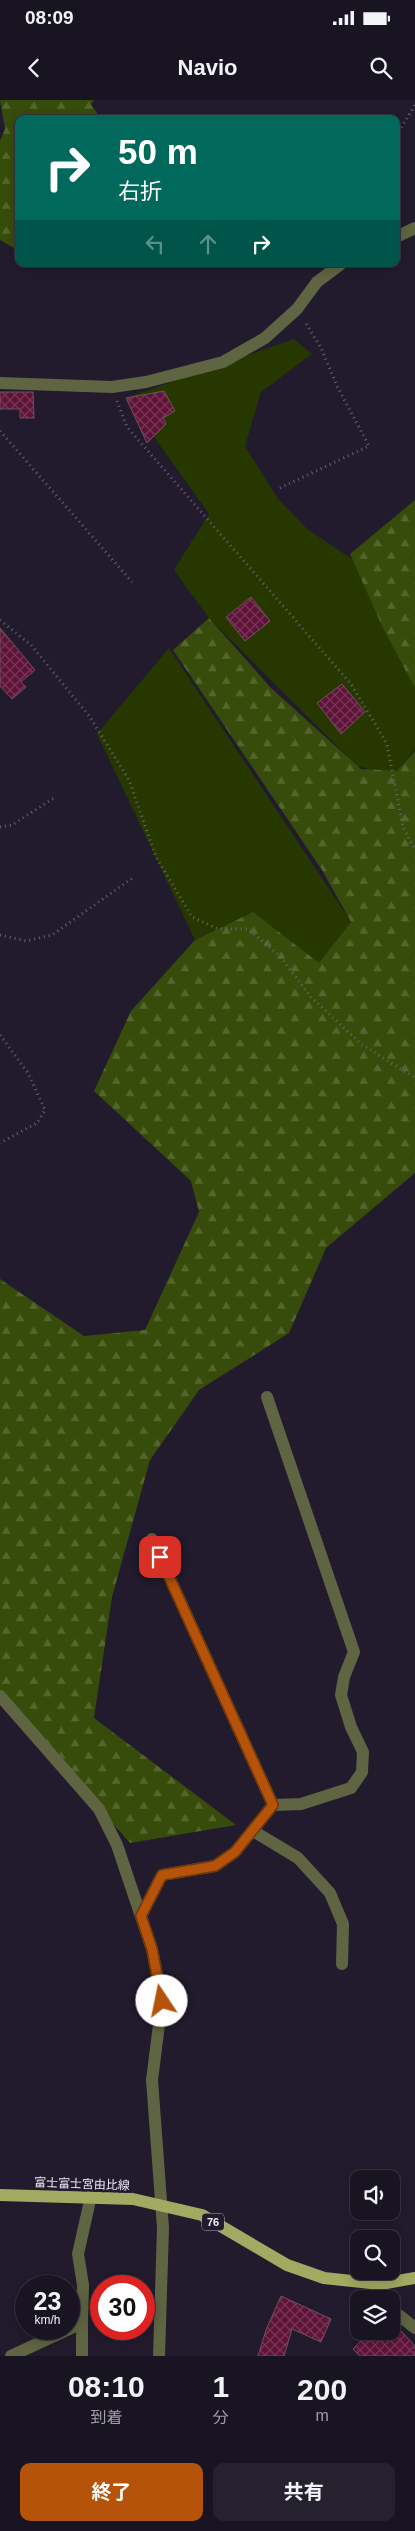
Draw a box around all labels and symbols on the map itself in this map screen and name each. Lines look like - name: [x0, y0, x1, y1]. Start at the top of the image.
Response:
- pin: [139, 1536, 181, 1578]
- position arrow: [135, 1974, 187, 2026]
- street label: 富士富士宮由比線: [34, 2175, 130, 2193]
- road number: 76: [202, 2214, 224, 2230]
- speed limit sign: 30: [90, 2275, 155, 2340]

